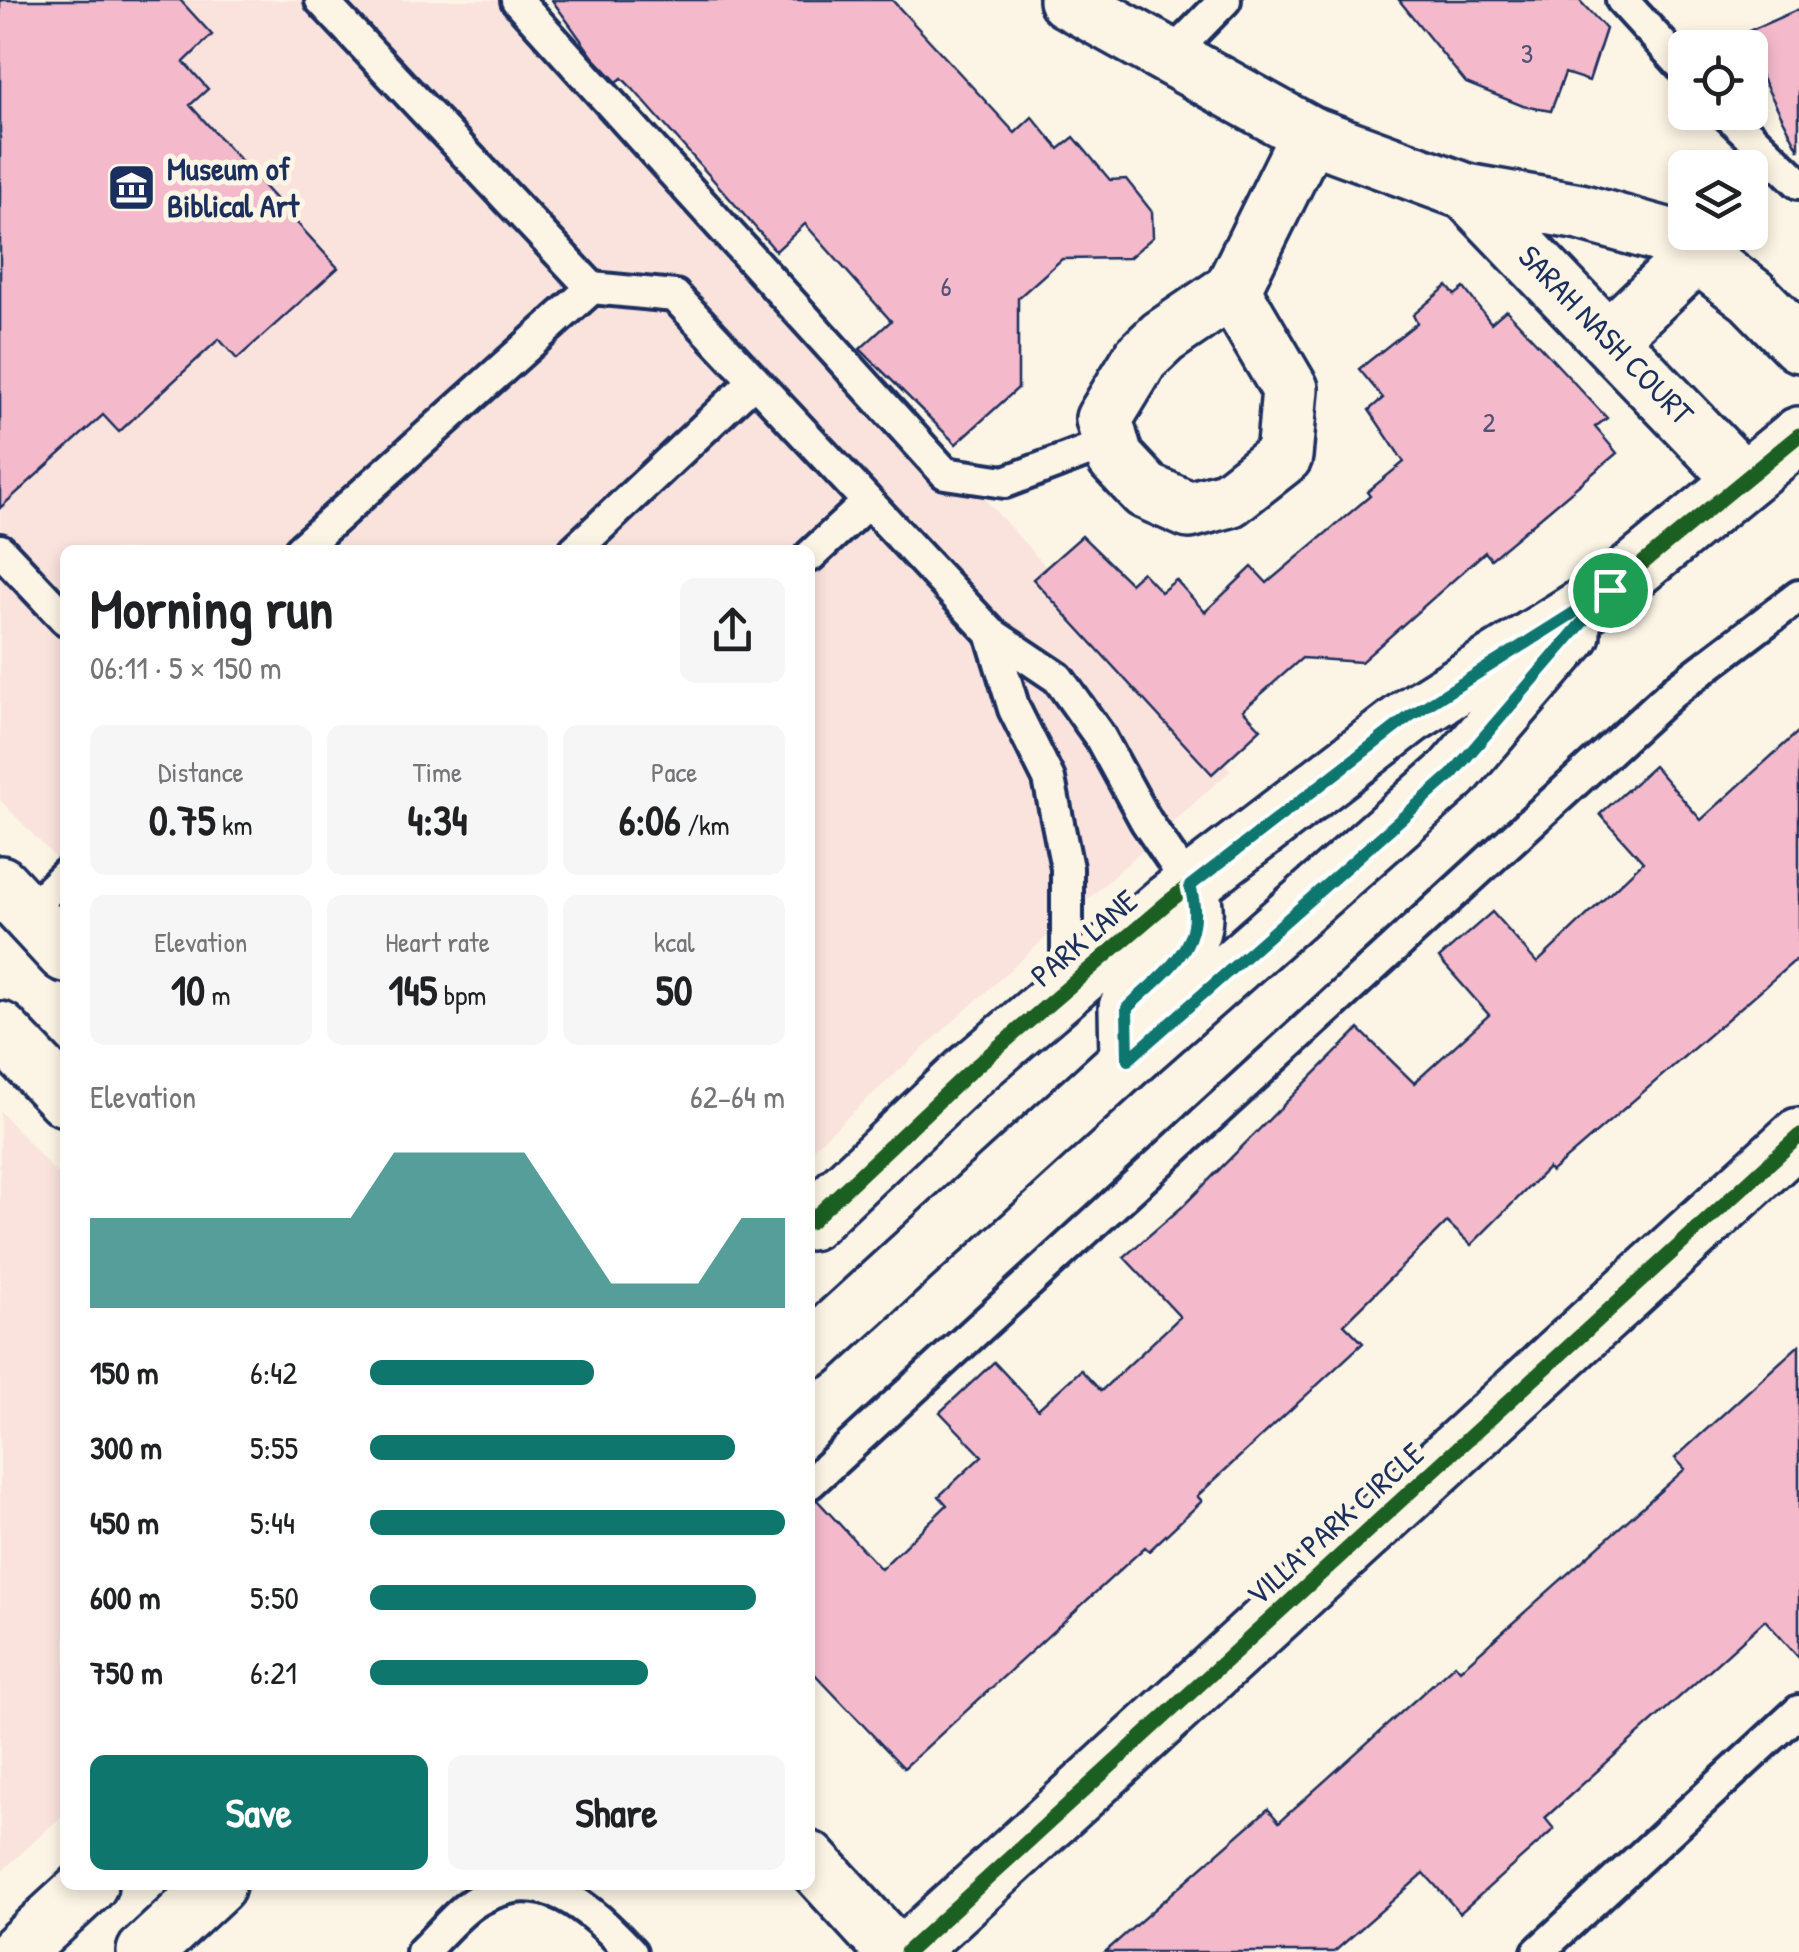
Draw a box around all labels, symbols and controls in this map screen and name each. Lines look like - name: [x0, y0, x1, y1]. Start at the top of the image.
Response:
- map controls: [1668, 30, 1768, 250]
- button: locate: [1668, 30, 1768, 130]
- house number: 3: [1521, 34, 1533, 72]
- place label: Museum of Biblical Art: [167, 147, 300, 227]
- button: layers: [1668, 150, 1768, 250]
- museum icon: Museum of Biblical Art: [106, 161, 158, 213]
- street label: SARAH NASH COURT: [1509, 235, 1704, 435]
- house number: 6: [940, 267, 952, 305]
- house number: 2: [1482, 403, 1496, 441]
- pin: [1568, 548, 1653, 633]
- icon: arrive: [1583, 563, 1638, 618]
- text: Morning run: [90, 571, 333, 645]
- button: share: [680, 578, 785, 683]
- text: 06:11 · 5 × 150 m: [90, 646, 281, 689]
- text: Distance: [158, 753, 244, 791]
- text: Time: [413, 753, 462, 791]
- text: Pace: [651, 753, 697, 791]
- text: 0.75: [149, 791, 215, 848]
- text: 4:34: [407, 791, 468, 848]
- text: 6:06: [619, 791, 681, 848]
- text: km: [215, 806, 253, 844]
- text: /km: [681, 806, 730, 844]
- street label: PARK LANE: [1021, 879, 1146, 996]
- text: Elevation: [154, 923, 247, 961]
- text: Heart rate: [385, 923, 490, 961]
- text: kcal: [654, 923, 695, 961]
- text: 10: [171, 961, 205, 1018]
- text: 145: [389, 961, 437, 1018]
- text: 50: [656, 961, 692, 1018]
- text: m: [205, 976, 231, 1014]
- text: bpm: [437, 976, 486, 1014]
- text: Elevation: [90, 1075, 196, 1118]
- text: 62–64 m: [690, 1075, 785, 1118]
- text: 150 m: [90, 1351, 159, 1394]
- text: 6:42: [250, 1351, 297, 1394]
- text: 300 m: [90, 1426, 162, 1469]
- text: 5:55: [250, 1426, 298, 1469]
- street label: VILLA PARK CIRCLE: [1237, 1432, 1433, 1615]
- text: 450 m: [90, 1501, 159, 1544]
- text: 5:44: [250, 1501, 295, 1544]
- text: 600 m: [90, 1576, 161, 1619]
- text: 5:50: [250, 1576, 299, 1619]
- text: 750 m: [90, 1651, 163, 1694]
- text: 6:21: [250, 1651, 297, 1694]
- button: Save: [90, 1755, 428, 1870]
- button: Share: [448, 1755, 785, 1870]

